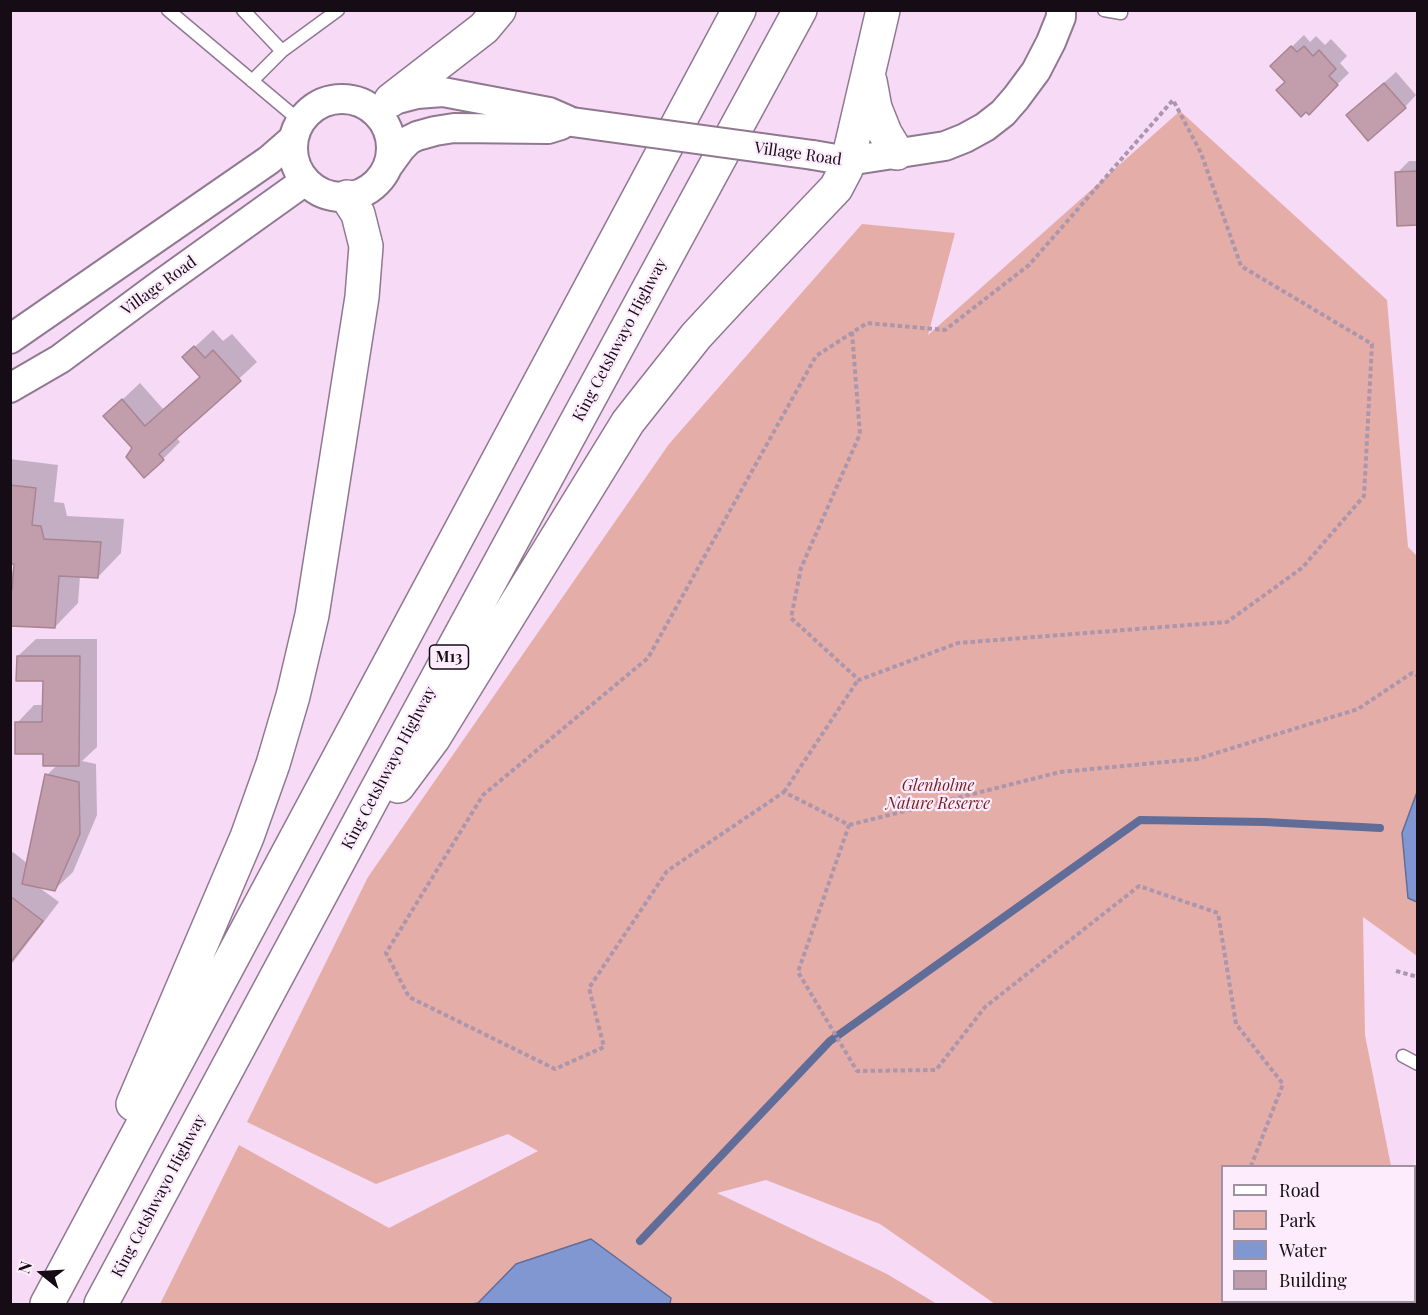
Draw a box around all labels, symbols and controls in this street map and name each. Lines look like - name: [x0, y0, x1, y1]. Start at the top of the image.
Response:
- street label: Village Road: [753, 138, 843, 170]
- street label: Village Road: [118, 252, 200, 320]
- street label: King Cetshwayo Highway: [569, 255, 671, 425]
- road number: M13: [430, 645, 468, 669]
- street label: King Cetshwayo Highway: [338, 683, 440, 853]
- park label: Glenholme Nature Reserve: [886, 776, 990, 814]
- street label: King Cetshwayo Highway: [108, 1111, 210, 1281]
- legend: [1221, 1165, 1416, 1303]
- text: Road: [1279, 1178, 1320, 1202]
- text: Park: [1279, 1208, 1316, 1232]
- text: Water: [1279, 1238, 1327, 1262]
- north arrow: [12, 1243, 72, 1303]
- text: N: [13, 1259, 36, 1276]
- text: Building: [1279, 1268, 1347, 1292]

